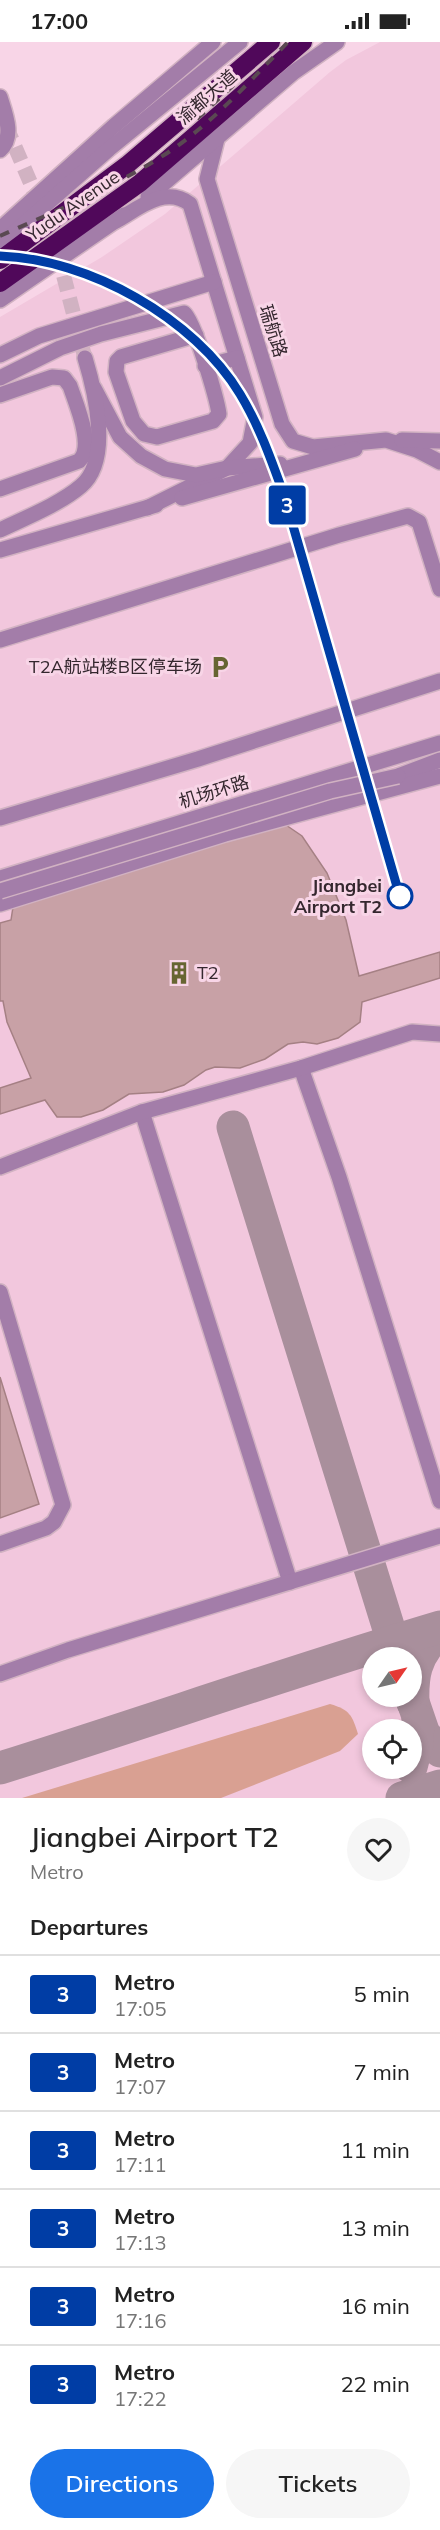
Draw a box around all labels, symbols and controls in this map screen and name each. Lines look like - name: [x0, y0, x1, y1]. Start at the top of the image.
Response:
- text: 17:00: [30, 7, 88, 35]
- street label: 渝都大道: [172, 64, 241, 129]
- street label: Yudu Avenue: [21, 165, 124, 247]
- street label: 瑞航路: [255, 302, 292, 360]
- line badge: 3: [268, 486, 306, 524]
- text: 3: [281, 492, 293, 518]
- parking icon: T2A航站楼B区停车场: [207, 654, 233, 680]
- place label: T2A航站楼B区停车场: [29, 655, 202, 678]
- street label: 机场环路: [176, 770, 252, 813]
- place label: Jiangbei Airport T2: [294, 874, 382, 918]
- marker: Jiangbei Airport T2: [387, 883, 413, 909]
- building icon: T2: [166, 960, 192, 986]
- place label: T2: [197, 961, 219, 984]
- north arrow: [362, 1647, 422, 1707]
- map controls: [362, 1647, 422, 1779]
- button: locate: [362, 1719, 422, 1779]
- button: heart: [347, 1818, 410, 1881]
- text: Jiangbei Airport T2: [30, 1819, 279, 1854]
- text: Metro: [30, 1859, 84, 1884]
- text: Departures: [30, 1913, 148, 1941]
- text: Metro: [114, 1968, 175, 1996]
- text: 5 min: [354, 1980, 410, 2008]
- text: 3: [57, 1981, 69, 2007]
- text: 17:05: [114, 1996, 167, 2021]
- text: Metro: [114, 2046, 175, 2074]
- text: 7 min: [354, 2058, 410, 2086]
- text: 3: [57, 2059, 69, 2085]
- text: 17:07: [114, 2074, 167, 2099]
- text: Metro: [114, 2124, 175, 2152]
- text: 11 min: [340, 2136, 410, 2164]
- text: 3: [57, 2137, 69, 2163]
- text: 17:11: [114, 2152, 167, 2177]
- text: Metro: [114, 2202, 175, 2230]
- text: 13 min: [340, 2214, 410, 2242]
- text: 3: [57, 2215, 69, 2241]
- text: 17:13: [114, 2230, 167, 2255]
- text: Metro: [114, 2280, 175, 2308]
- text: 16 min: [340, 2292, 410, 2320]
- text: 3: [57, 2293, 69, 2319]
- text: 17:16: [114, 2308, 167, 2333]
- text: Metro: [114, 2358, 175, 2386]
- text: 22 min: [340, 2370, 410, 2398]
- text: 3: [57, 2371, 69, 2397]
- text: 17:22: [114, 2386, 167, 2411]
- button: Directions: [30, 2449, 214, 2518]
- button: Tickets: [226, 2449, 410, 2518]

